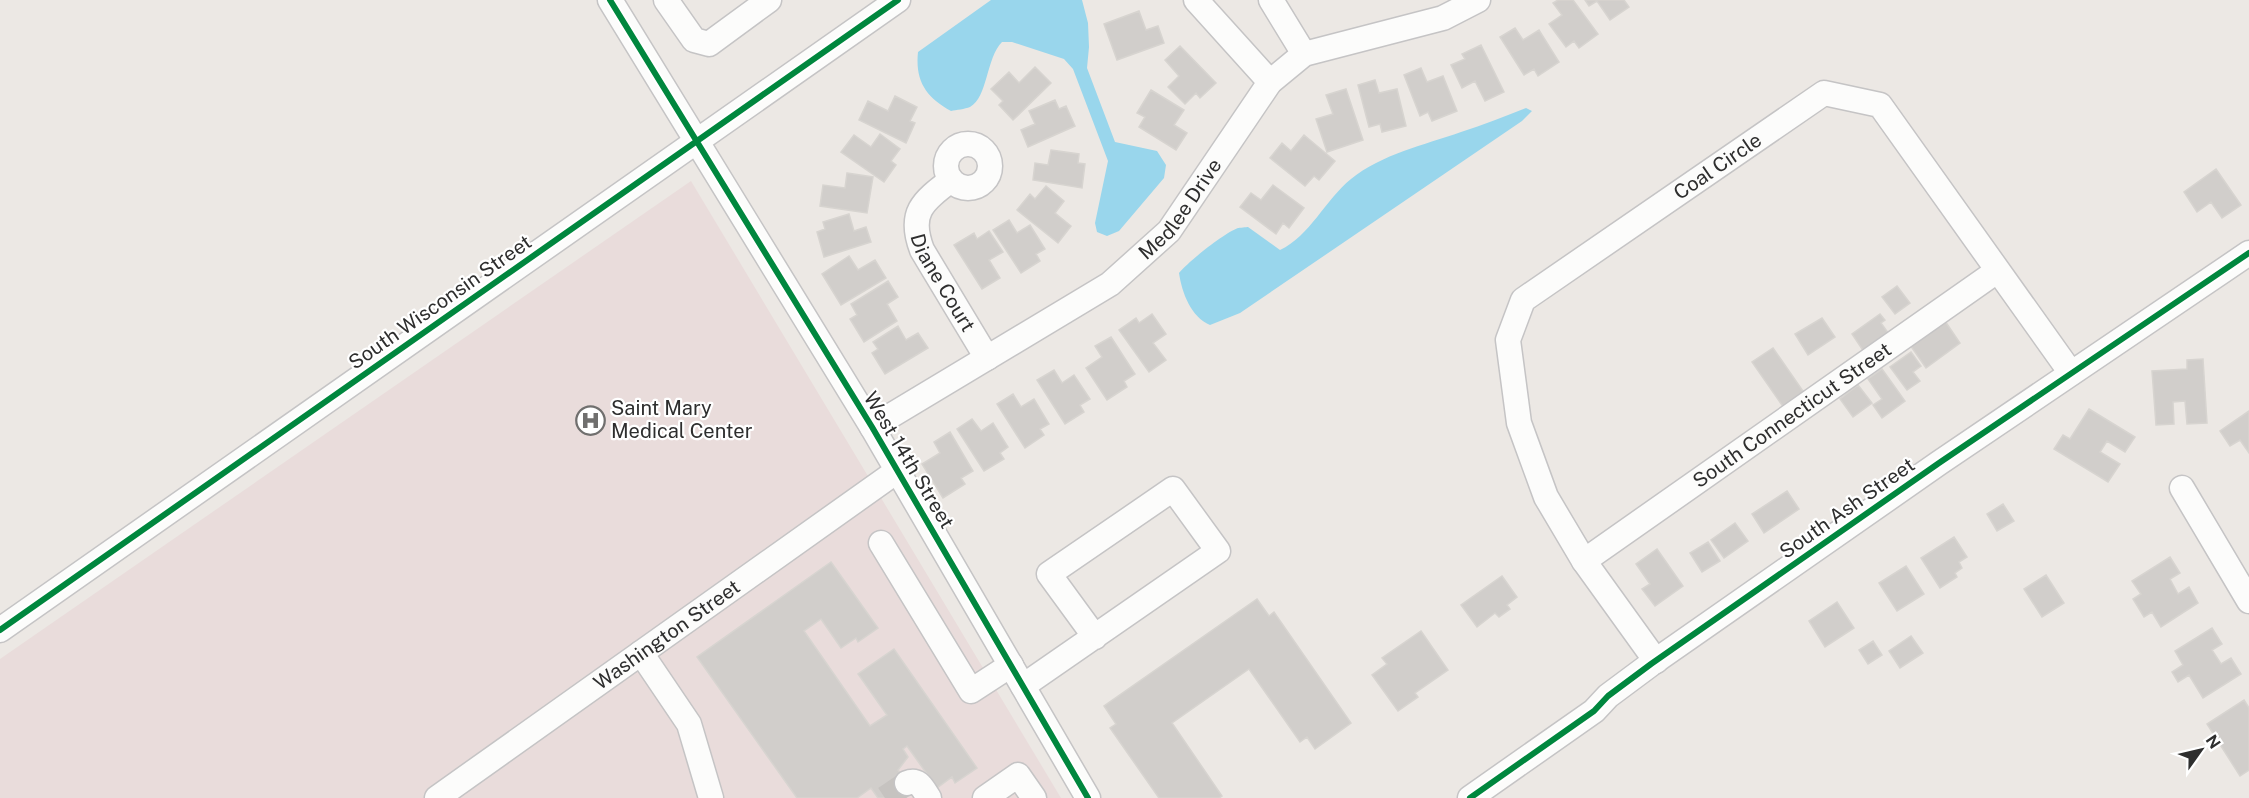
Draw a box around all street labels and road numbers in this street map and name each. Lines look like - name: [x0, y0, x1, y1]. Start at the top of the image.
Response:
- street label: Coal Circle: [1669, 128, 1766, 205]
- street label: Medlee Drive: [1134, 154, 1227, 265]
- street label: South Wisconsin Street: [344, 230, 536, 374]
- street label: Diane Court: [905, 231, 980, 336]
- street label: South Connecticut Street: [1688, 337, 1896, 493]
- street label: West 14th Street: [859, 387, 959, 533]
- street label: South Ash Street: [1775, 452, 1919, 564]
- street label: Washington Street: [589, 575, 745, 695]

